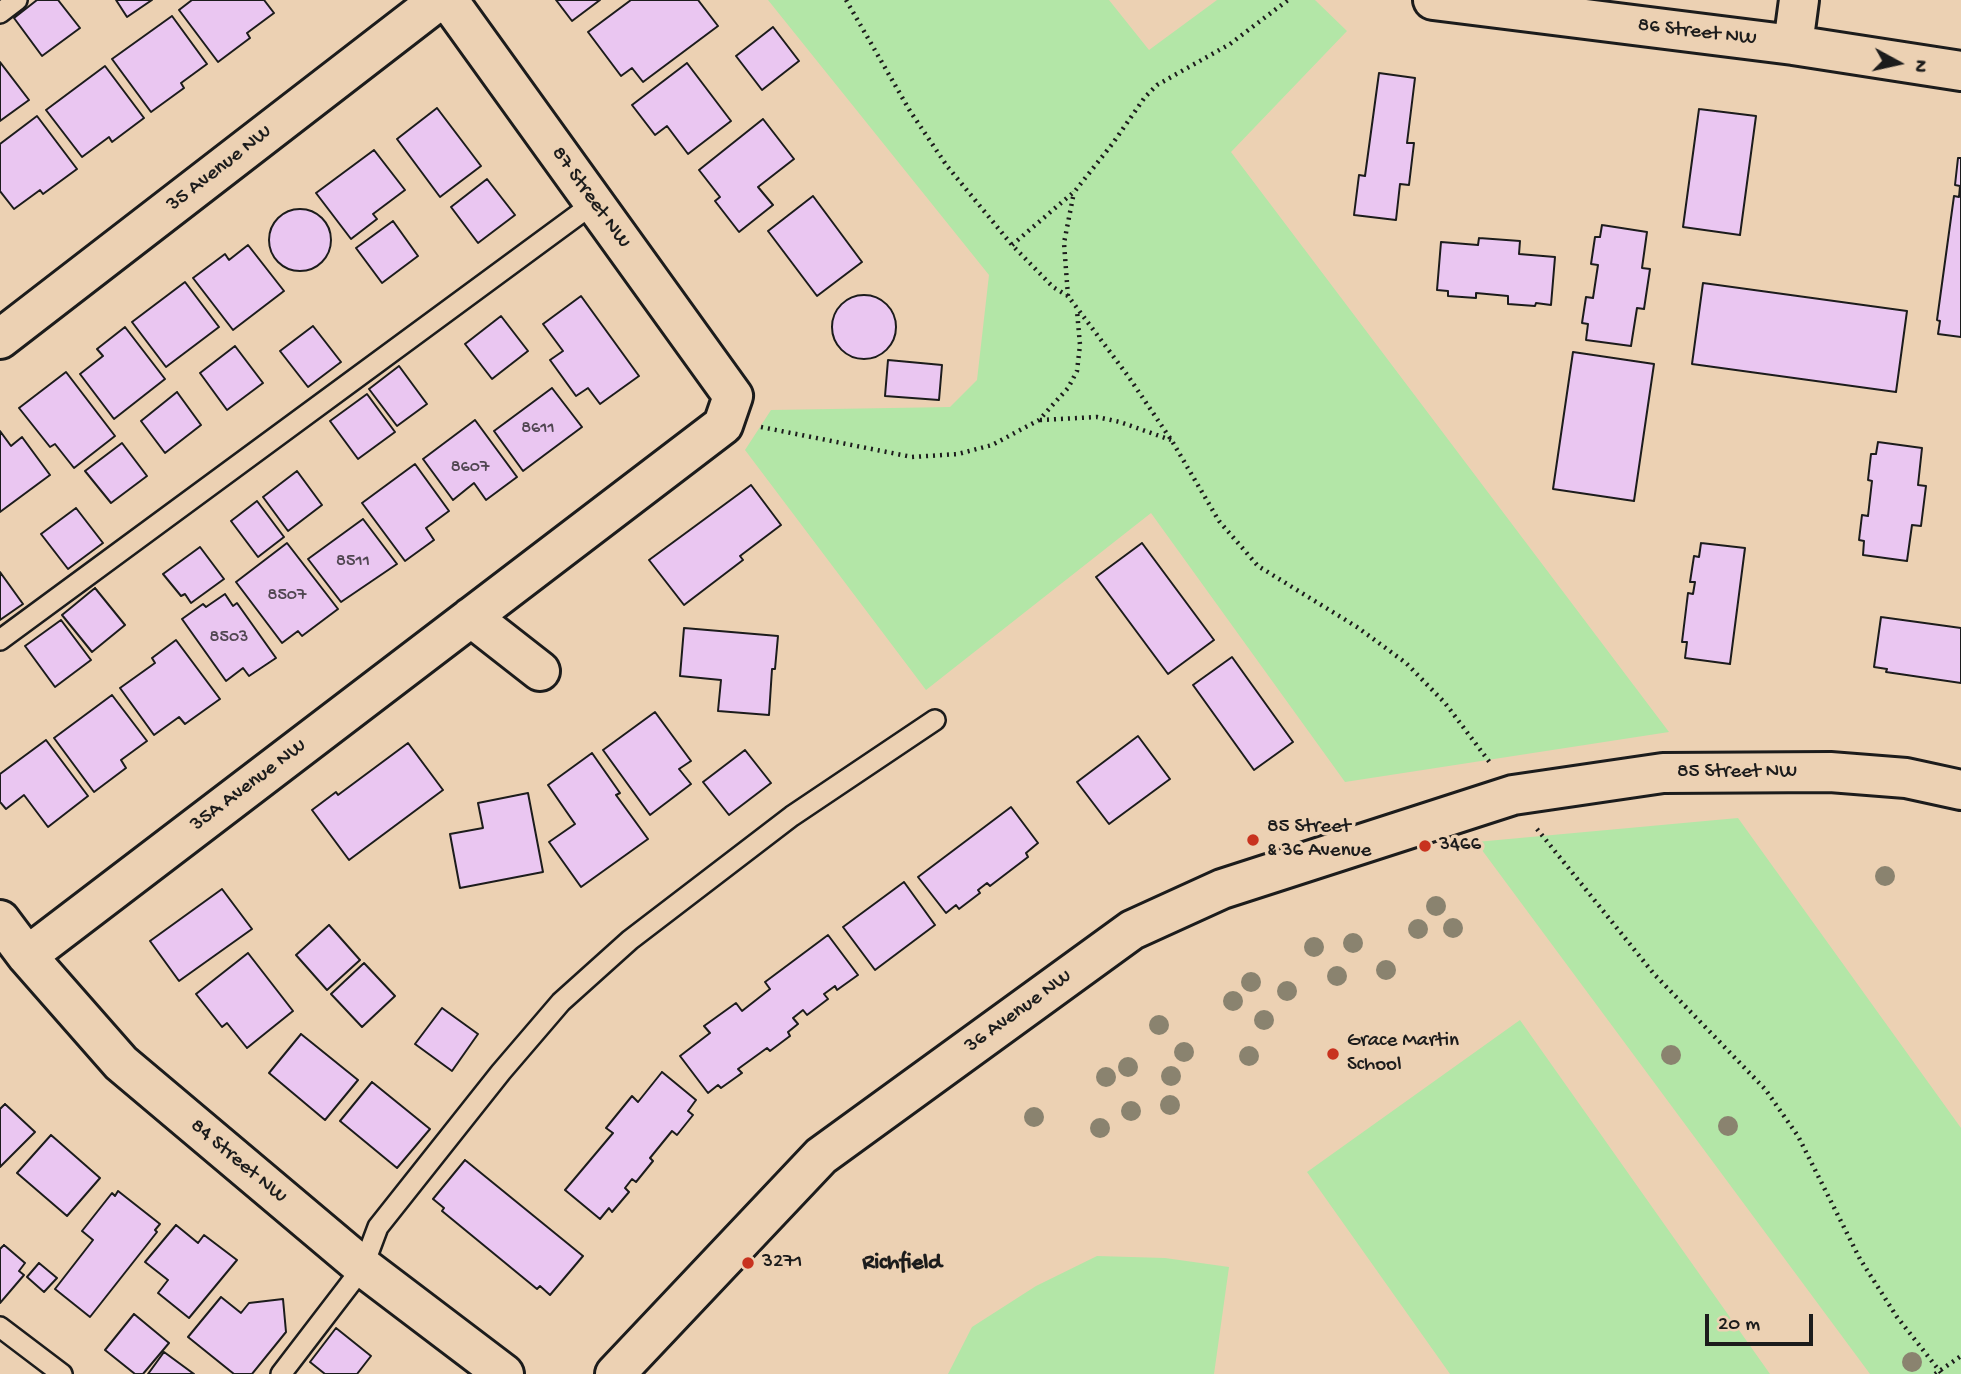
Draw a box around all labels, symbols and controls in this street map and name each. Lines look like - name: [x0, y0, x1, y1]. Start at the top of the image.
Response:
- street label: 86 Street NW: [1636, 13, 1758, 53]
- north arrow: [1863, 28, 1933, 98]
- text: N: [1907, 58, 1932, 74]
- street label: 35 Avenue NW: [162, 120, 278, 218]
- street label: 87 Street NW: [545, 142, 635, 254]
- house number: 8611: [521, 418, 555, 440]
- house number: 8607: [451, 457, 489, 479]
- house number: 8511: [336, 551, 370, 573]
- house number: 8507: [268, 585, 306, 607]
- house number: 8503: [210, 627, 248, 649]
- street label: 35A Avenue NW: [186, 734, 312, 838]
- street label: 85 Street NW: [1677, 760, 1797, 786]
- place label: 85 Street & 36 Avenue: [1267, 815, 1371, 865]
- marker: 85 Street & 36 Avenue: [1245, 832, 1261, 848]
- place label: 3466: [1439, 833, 1481, 859]
- marker: 3466: [1417, 838, 1433, 854]
- street label: 36 Avenue NW: [961, 965, 1077, 1059]
- place label: Grace Martin School: [1347, 1029, 1459, 1079]
- marker: Grace Martin School: [1325, 1046, 1341, 1062]
- street label: 84 Street NW: [184, 1114, 292, 1210]
- place label: 3271: [762, 1250, 803, 1276]
- district label: Richfield: [862, 1250, 942, 1278]
- marker: 3271: [740, 1255, 756, 1271]
- scale bar: [1709, 1300, 1818, 1344]
- text: 20 m: [1718, 1313, 1760, 1338]

